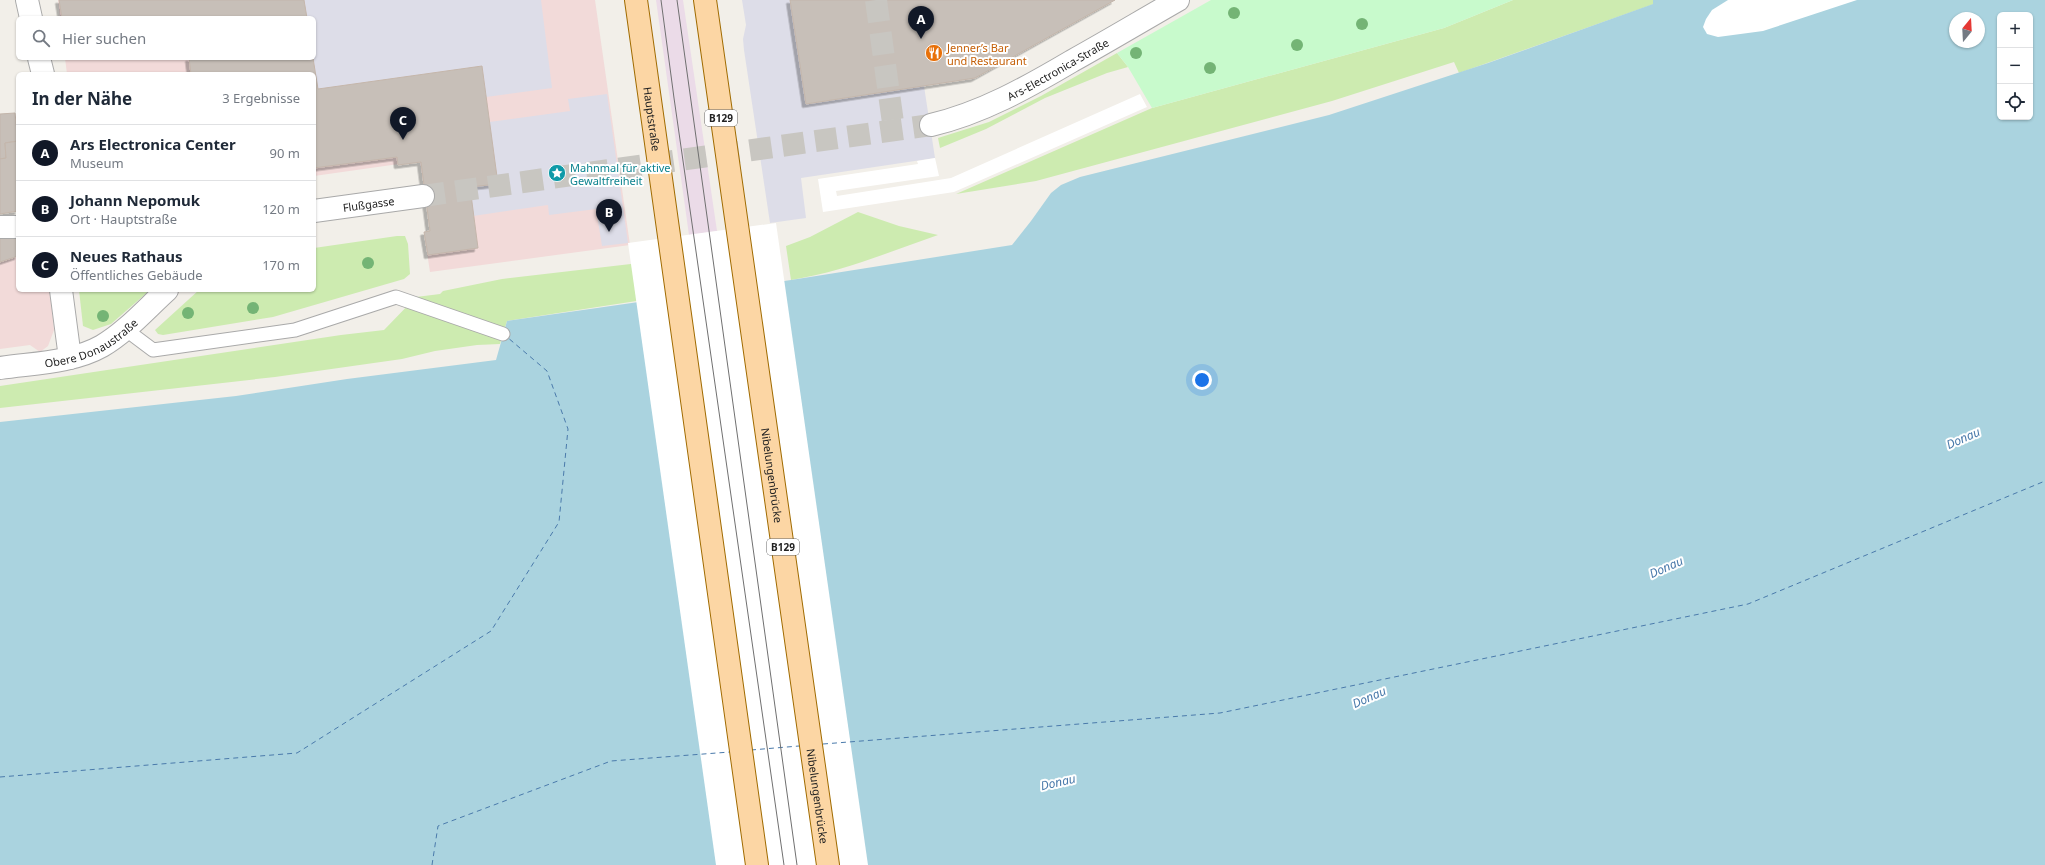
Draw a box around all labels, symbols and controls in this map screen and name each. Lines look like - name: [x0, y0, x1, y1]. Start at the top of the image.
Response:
- pin: A: [908, 6, 934, 39]
- north arrow: [1949, 12, 1985, 48]
- map controls: [1997, 12, 2033, 120]
- button: +: [1997, 12, 2033, 48]
- search box: [16, 16, 316, 60]
- icon: search: [30, 27, 52, 49]
- text: Hier suchen: [62, 28, 146, 48]
- street label: Ars-Electronica-Straße: [1004, 34, 1111, 103]
- place label: Jenner’s Bar und Restaurant: [946, 40, 1027, 68]
- restaurant icon: Jenner’s Bar und Restaurant: [924, 43, 944, 63]
- button: −: [1997, 48, 2033, 84]
- button: locate: [1997, 84, 2033, 120]
- street label: Hauptstraße: [641, 86, 665, 152]
- text: In der Nähe: [32, 87, 132, 110]
- text: 3 Ergebnisse: [222, 89, 300, 107]
- pin: C: [390, 107, 416, 140]
- road number: B129: [705, 110, 737, 126]
- text: Ars Electronica Center: [70, 134, 236, 154]
- text: A: [41, 144, 50, 162]
- text: 90 m: [270, 144, 300, 162]
- text: Museum: [70, 154, 124, 172]
- place label: Mahnmal für aktive Gewaltfreiheit: [570, 160, 671, 188]
- place icon: Mahnmal für aktive Gewaltfreiheit: [547, 163, 567, 183]
- text: Johann Nepomuk: [70, 190, 200, 210]
- street label: Flußgasse: [342, 193, 395, 214]
- pin: B: [596, 199, 622, 232]
- text: B: [41, 200, 49, 218]
- text: 120 m: [262, 200, 300, 218]
- text: Ort · Hauptstraße: [70, 210, 177, 228]
- text: Neues Rathaus: [70, 246, 183, 266]
- text: C: [41, 256, 49, 274]
- text: 170 m: [262, 256, 300, 274]
- text: Öffentliches Gebäude: [70, 266, 203, 284]
- street label: Obere Donaustraße: [43, 315, 140, 370]
- your location: [1192, 370, 1212, 390]
- water label: Donau: [1943, 423, 1983, 453]
- street label: Nibelungenbrücke: [758, 427, 787, 524]
- road number: B129: [767, 539, 799, 555]
- water label: Donau: [1646, 552, 1686, 582]
- water label: Donau: [1349, 682, 1389, 712]
- street label: Nibelungenbrücke: [804, 747, 832, 845]
- water label: Donau: [1039, 770, 1077, 794]

